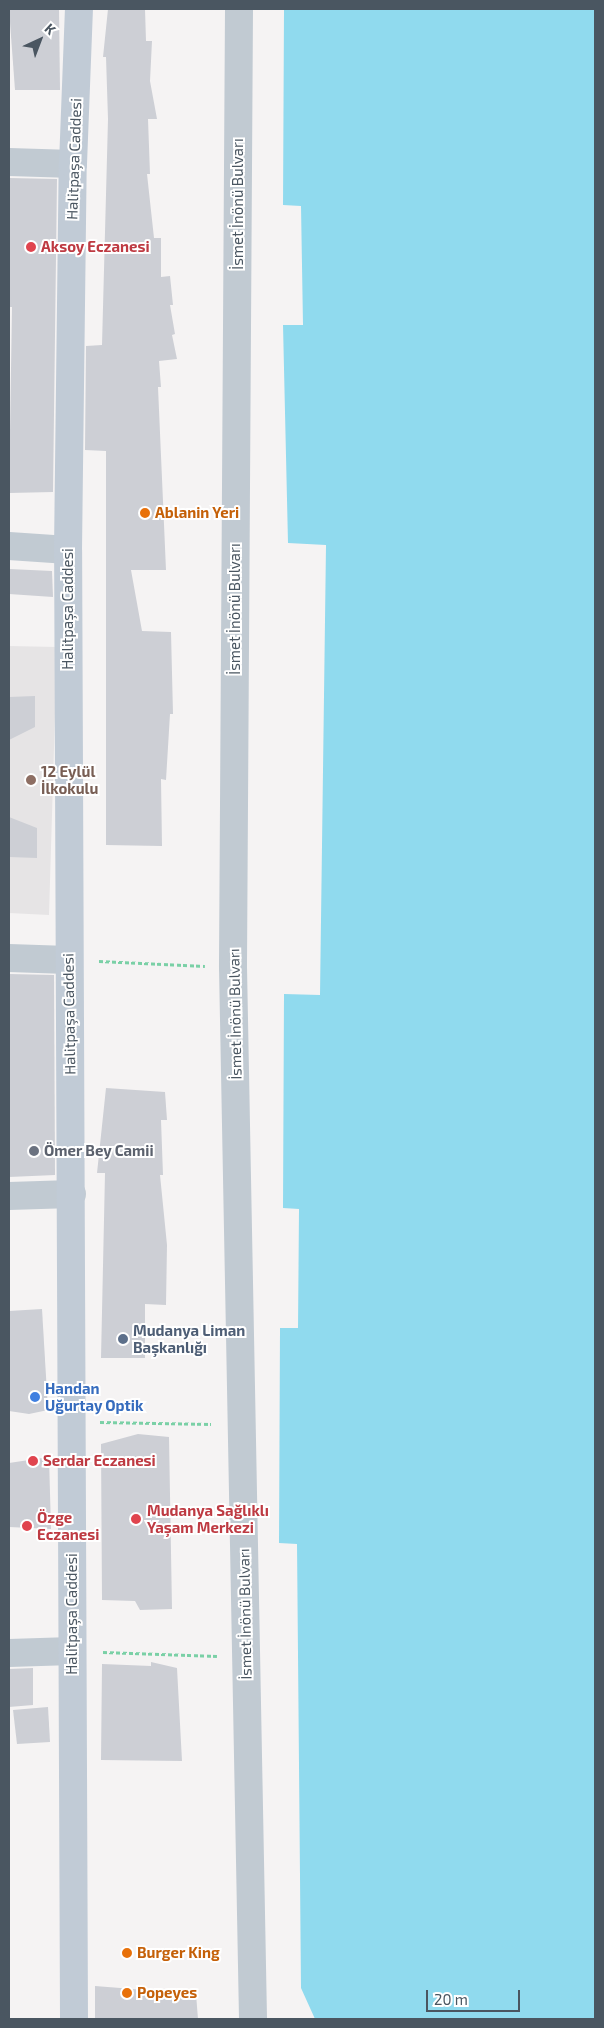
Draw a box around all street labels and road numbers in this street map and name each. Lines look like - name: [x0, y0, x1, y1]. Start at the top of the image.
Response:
- street label: Halitpaşa Caddesi: [63, 98, 85, 220]
- street label: İsmet İnönü Bulvarı: [229, 138, 247, 270]
- street label: İsmet İnönü Bulvarı: [226, 543, 244, 675]
- street label: Halitpaşa Caddesi: [59, 548, 77, 670]
- street label: İsmet İnönü Bulvarı: [225, 948, 245, 1080]
- street label: Halitpaşa Caddesi: [59, 953, 79, 1075]
- street label: İsmet İnönü Bulvarı: [235, 1548, 255, 1680]
- street label: Halitpaşa Caddesi: [63, 1553, 81, 1675]

